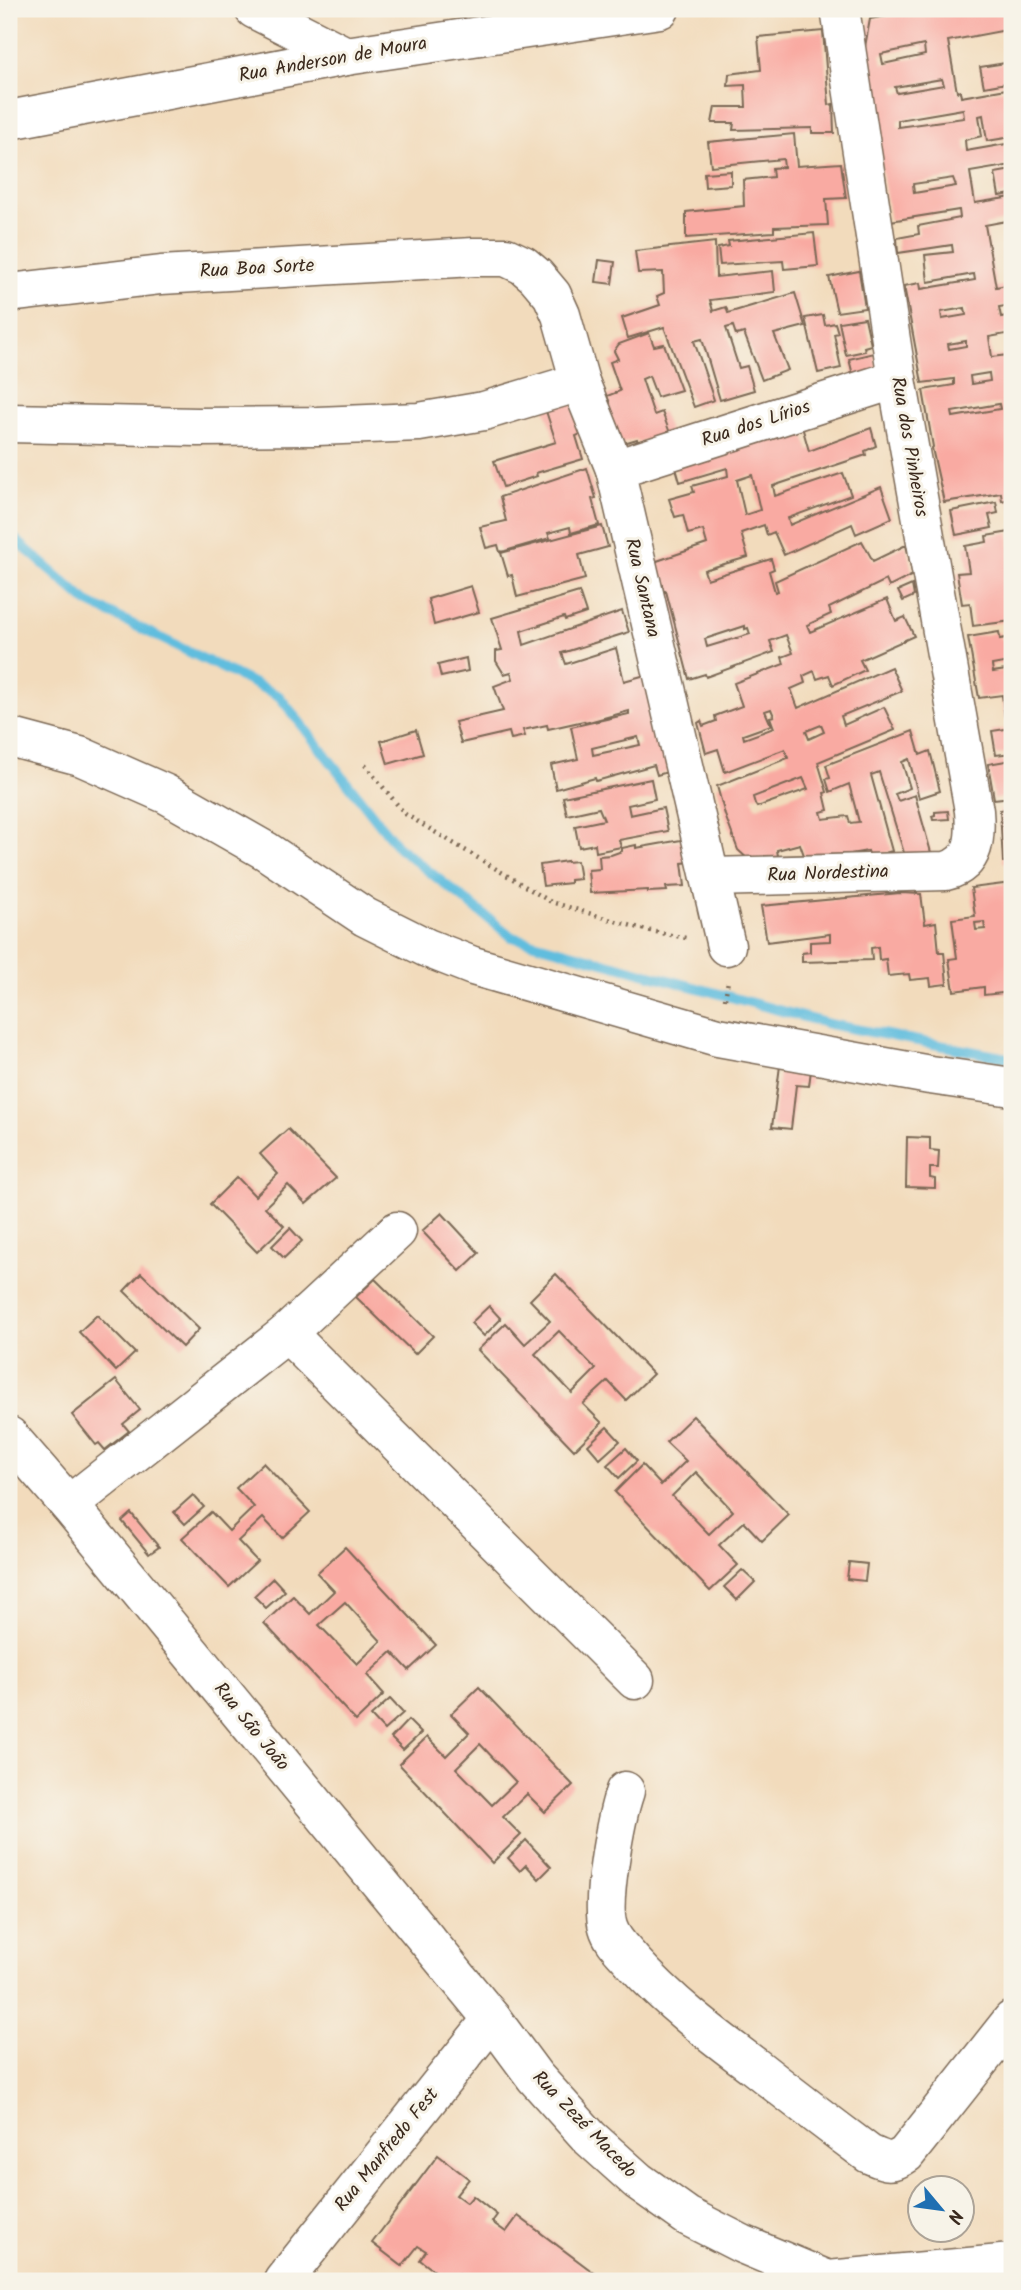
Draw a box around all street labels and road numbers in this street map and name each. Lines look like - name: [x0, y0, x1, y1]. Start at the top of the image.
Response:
- street label: Rua Anderson de Moura: [236, 29, 430, 91]
- street label: Rua Boa Sorte: [199, 251, 316, 287]
- street label: Rua dos Pinheiros: [882, 375, 936, 519]
- street label: Rua dos Lírios: [698, 392, 814, 456]
- street label: Rua Santana: [616, 535, 668, 641]
- street label: Rua Nordestina: [767, 857, 889, 891]
- street label: Rua São João: [206, 1676, 296, 1778]
- street label: Rua Zezé Macedo: [524, 2064, 644, 2186]
- street label: Rua Manfredo Fest: [327, 2081, 447, 2219]

